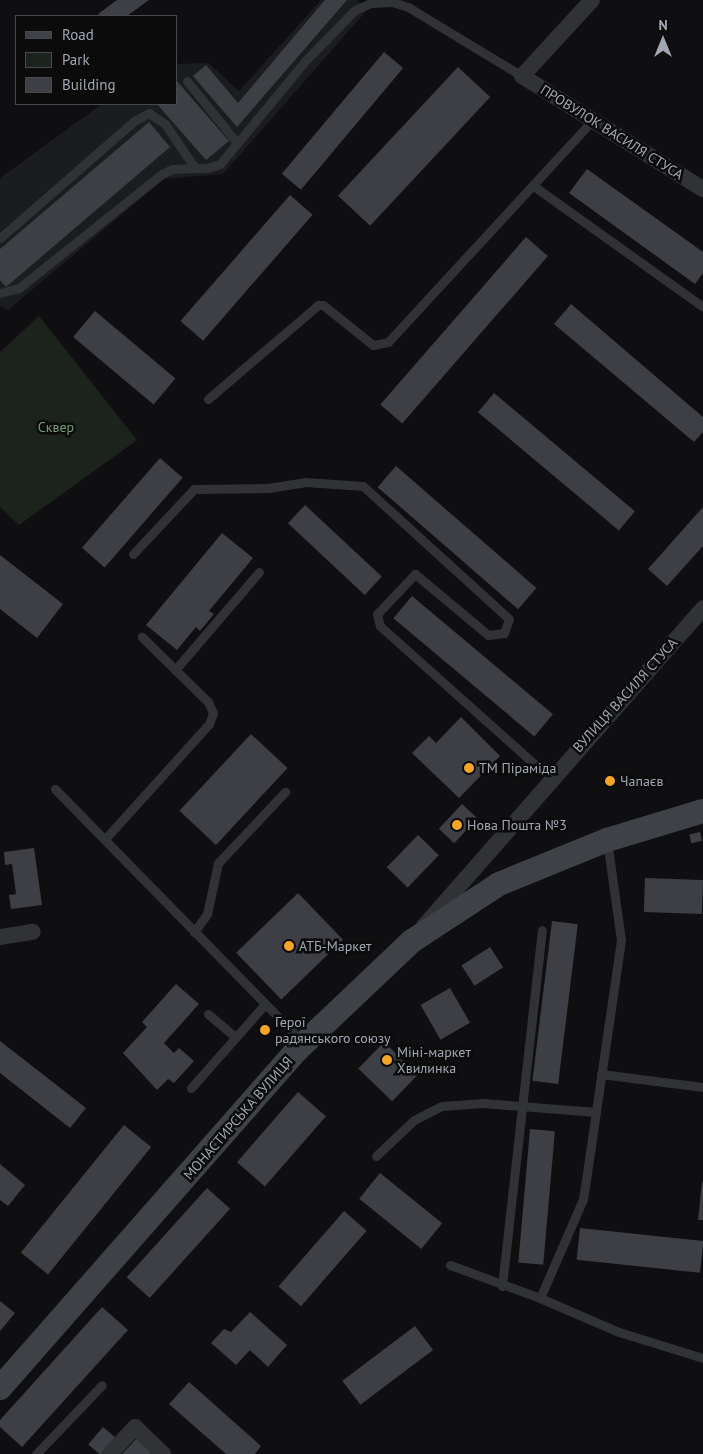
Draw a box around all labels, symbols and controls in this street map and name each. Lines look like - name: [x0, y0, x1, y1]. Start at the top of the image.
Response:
- legend: [15, 15, 178, 105]
- north arrow: [638, 15, 688, 65]
- text: N: [658, 16, 668, 34]
- text: Road: [62, 25, 94, 44]
- text: Park: [62, 50, 90, 69]
- text: Building: [62, 75, 116, 94]
- street label: ПРОВУЛОК ВАСИЛЯ СТУСА: [537, 81, 687, 183]
- park label: Сквер: [38, 419, 74, 435]
- street label: ВУЛИЦЯ ВАСИЛЯ СТУСА: [569, 634, 681, 756]
- place label: ТМ Піраміда: [479, 760, 556, 776]
- marker: ТМ Піраміда: [463, 762, 475, 774]
- place label: Чапаєв: [620, 773, 663, 789]
- marker: Чапаєв: [604, 775, 616, 787]
- place label: Нова Пошта №3: [467, 817, 567, 833]
- marker: Нова Пошта №3: [451, 819, 463, 831]
- place label: АТБ-Маркет: [299, 938, 372, 954]
- marker: АТБ-Маркет: [283, 940, 295, 952]
- place label: Герої радянського союзу: [275, 1014, 391, 1046]
- marker: Герої радянського союзу: [259, 1024, 271, 1036]
- place label: Міні-маркет Хвилинка: [397, 1044, 471, 1076]
- street label: МОНАСТИРСЬКА ВУЛИЦЯ: [180, 1053, 296, 1183]
- marker: Міні-маркет Хвилинка: [381, 1054, 393, 1066]

